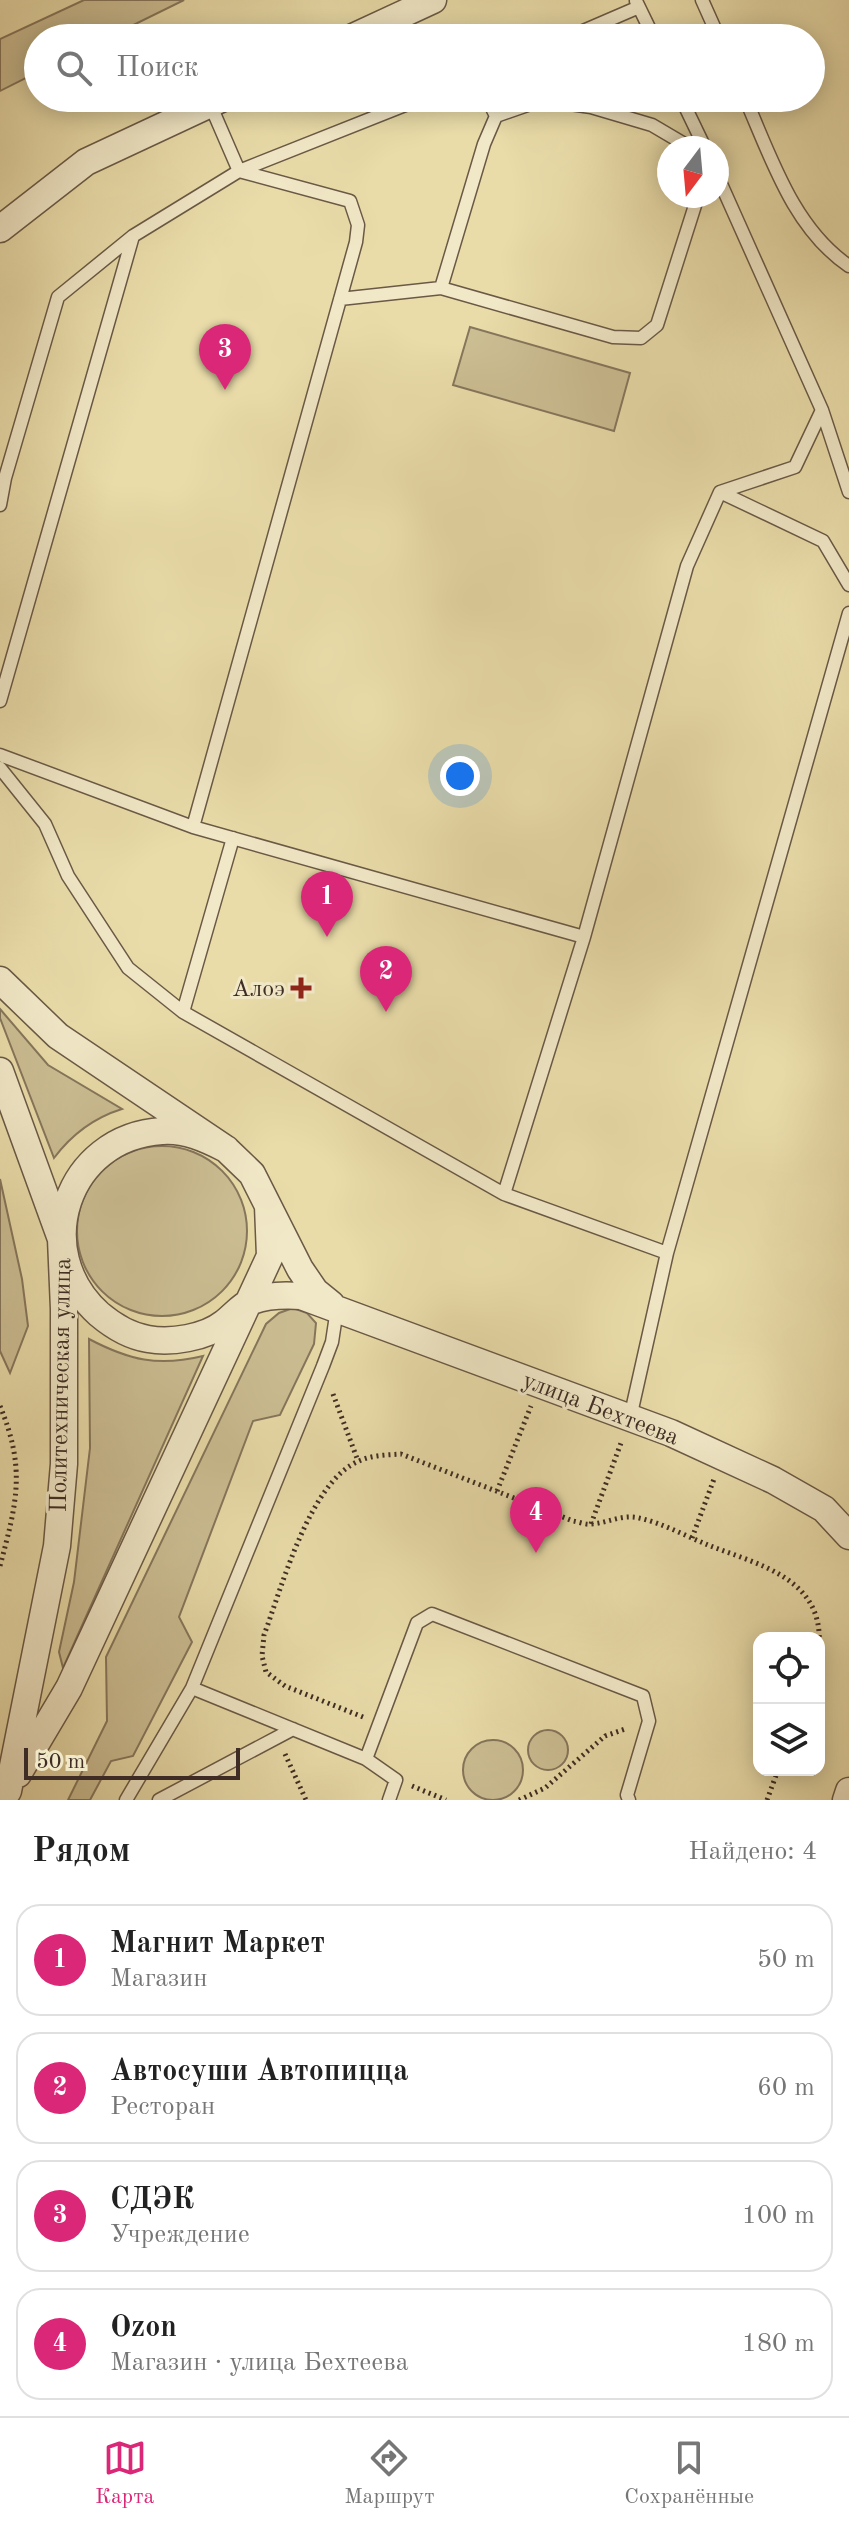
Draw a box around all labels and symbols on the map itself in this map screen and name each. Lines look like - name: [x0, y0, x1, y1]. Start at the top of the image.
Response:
- north arrow: [657, 136, 729, 208]
- pin: 3: [199, 324, 251, 390]
- your location: [440, 756, 480, 796]
- pin: 1: [301, 871, 353, 937]
- pin: 2: [360, 946, 412, 1012]
- place label: Алоэ: [232, 978, 285, 1002]
- marker: Алоэ: [292, 979, 310, 997]
- street label: Политехническая улица: [48, 1257, 76, 1513]
- street label: улица Бехтеева: [519, 1369, 682, 1451]
- pin: 4: [510, 1487, 562, 1553]
- scale bar: [24, 1744, 240, 1780]

